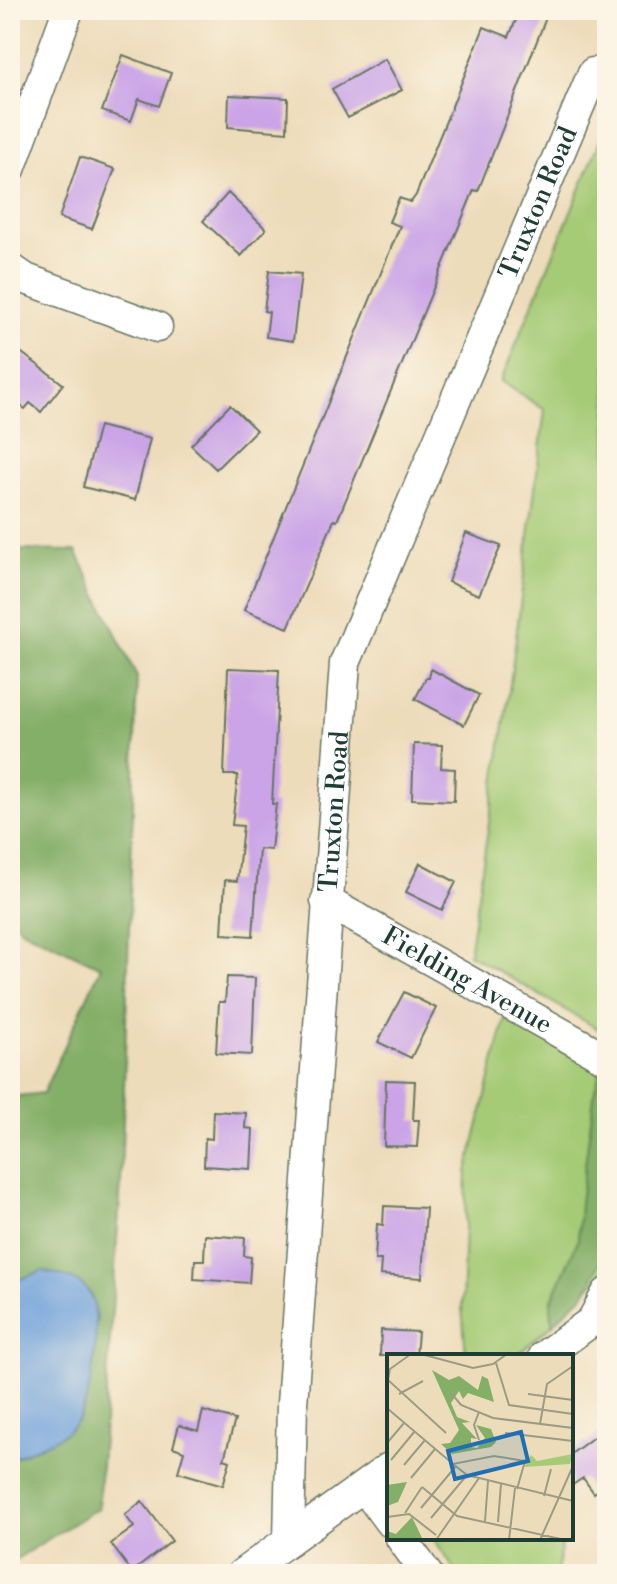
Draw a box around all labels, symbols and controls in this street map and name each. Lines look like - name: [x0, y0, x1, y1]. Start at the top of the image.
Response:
- street label: Truxton Road: [492, 122, 585, 284]
- street label: Truxton Road: [313, 729, 356, 893]
- street label: Fielding Avenue: [377, 920, 558, 1041]
- inset map: [387, 1354, 573, 1540]

